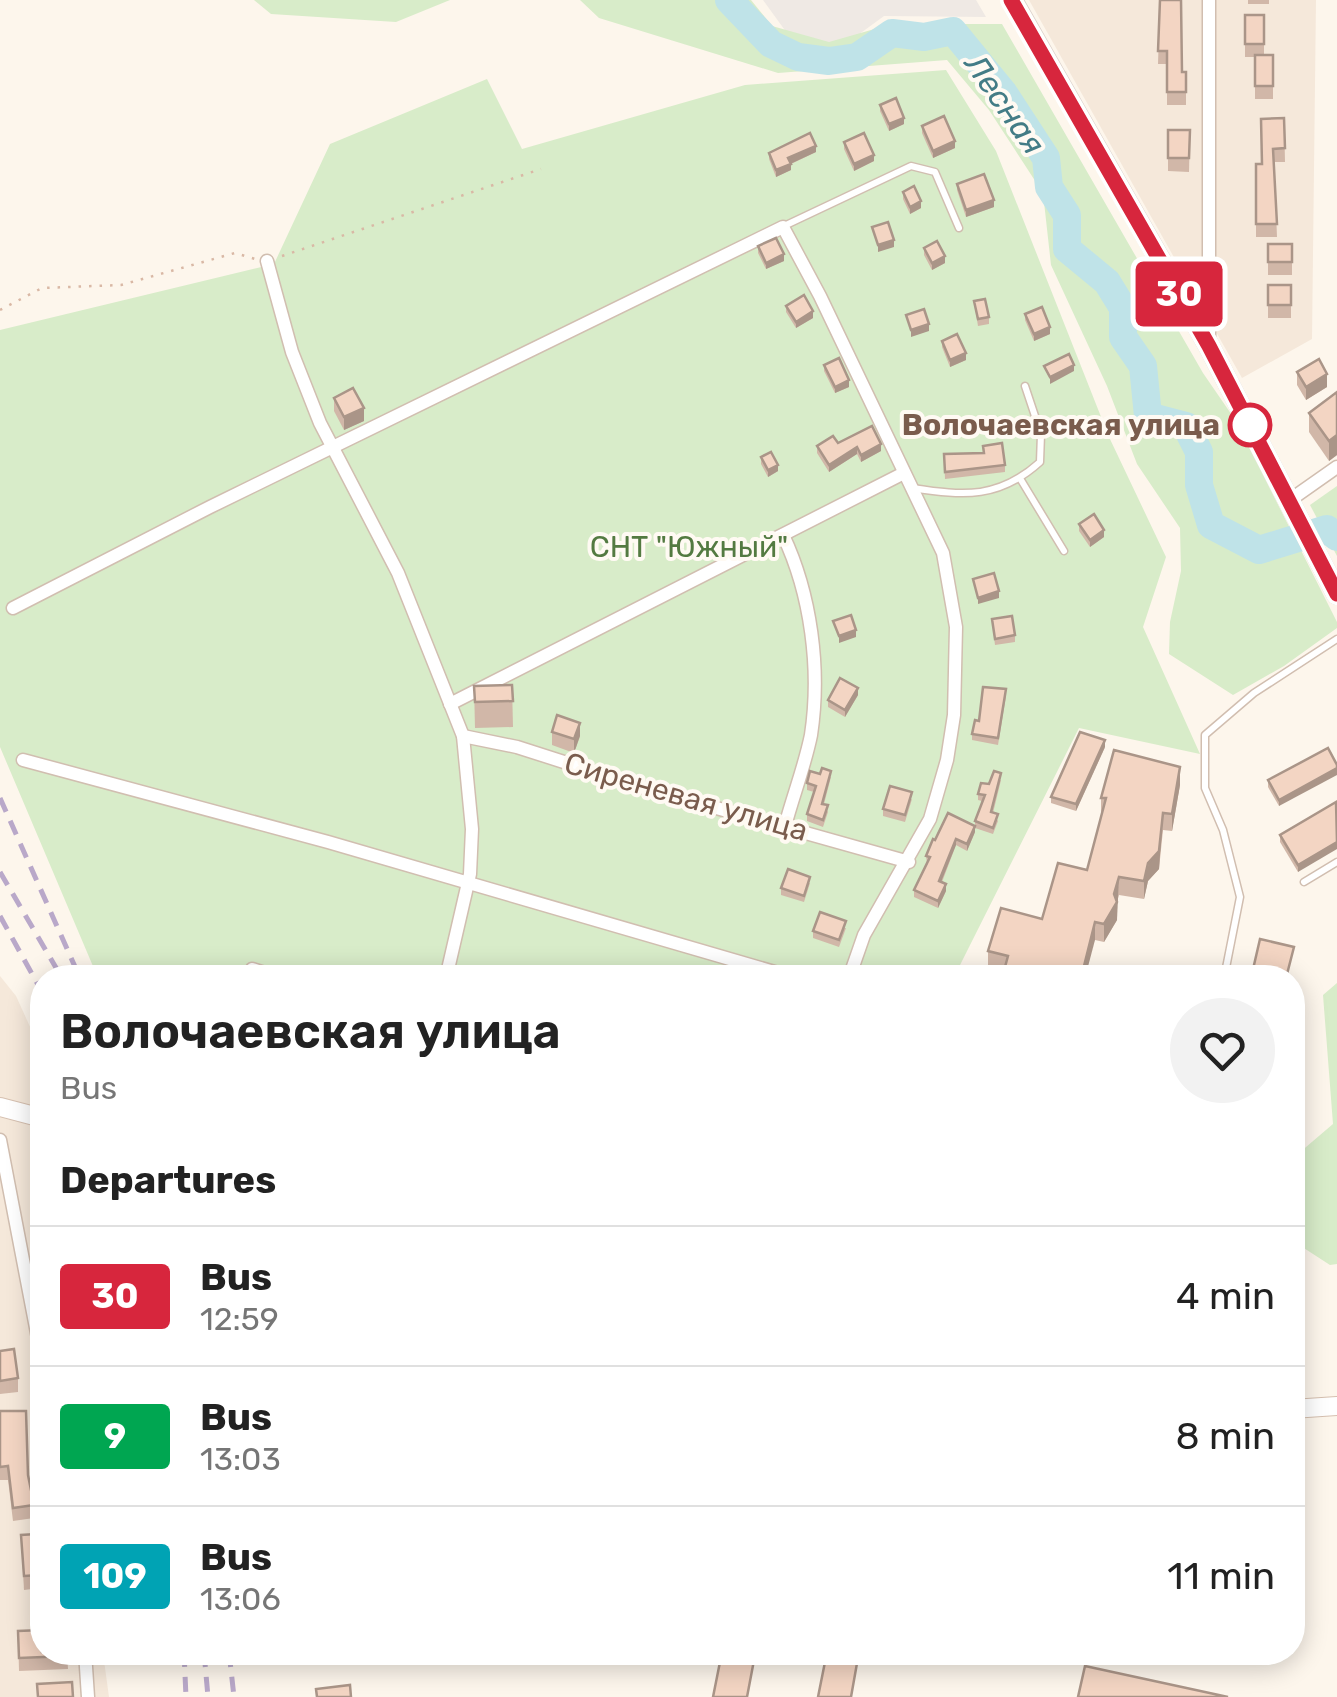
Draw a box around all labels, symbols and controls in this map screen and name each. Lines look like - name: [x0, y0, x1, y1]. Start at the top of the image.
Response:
- water label: Лесная: [956, 45, 1053, 161]
- line badge: 30: [1134, 262, 1224, 326]
- text: 30: [1156, 273, 1202, 315]
- marker: Волочаевская улица: [1229, 404, 1271, 446]
- place label: Волочаевская улица: [902, 407, 1220, 443]
- park label: СНТ "Южный": [590, 529, 788, 565]
- street label: Сиреневая улица: [560, 745, 812, 849]
- button: heart: [1170, 998, 1275, 1103]
- text: Волочаевская улица: [60, 1003, 561, 1060]
- text: Bus: [60, 1069, 117, 1107]
- text: Departures: [60, 1157, 276, 1203]
- text: Bus: [200, 1254, 272, 1300]
- text: 4 min: [1176, 1273, 1275, 1319]
- text: 30: [92, 1275, 138, 1317]
- text: 12:59: [200, 1300, 279, 1338]
- text: Bus: [200, 1394, 272, 1440]
- text: 8 min: [1176, 1413, 1275, 1459]
- text: 9: [104, 1415, 126, 1457]
- text: 13:03: [200, 1440, 281, 1478]
- text: Bus: [200, 1534, 272, 1580]
- text: 11 min: [1167, 1553, 1275, 1599]
- text: 109: [83, 1555, 147, 1597]
- text: 13:06: [200, 1580, 281, 1618]

